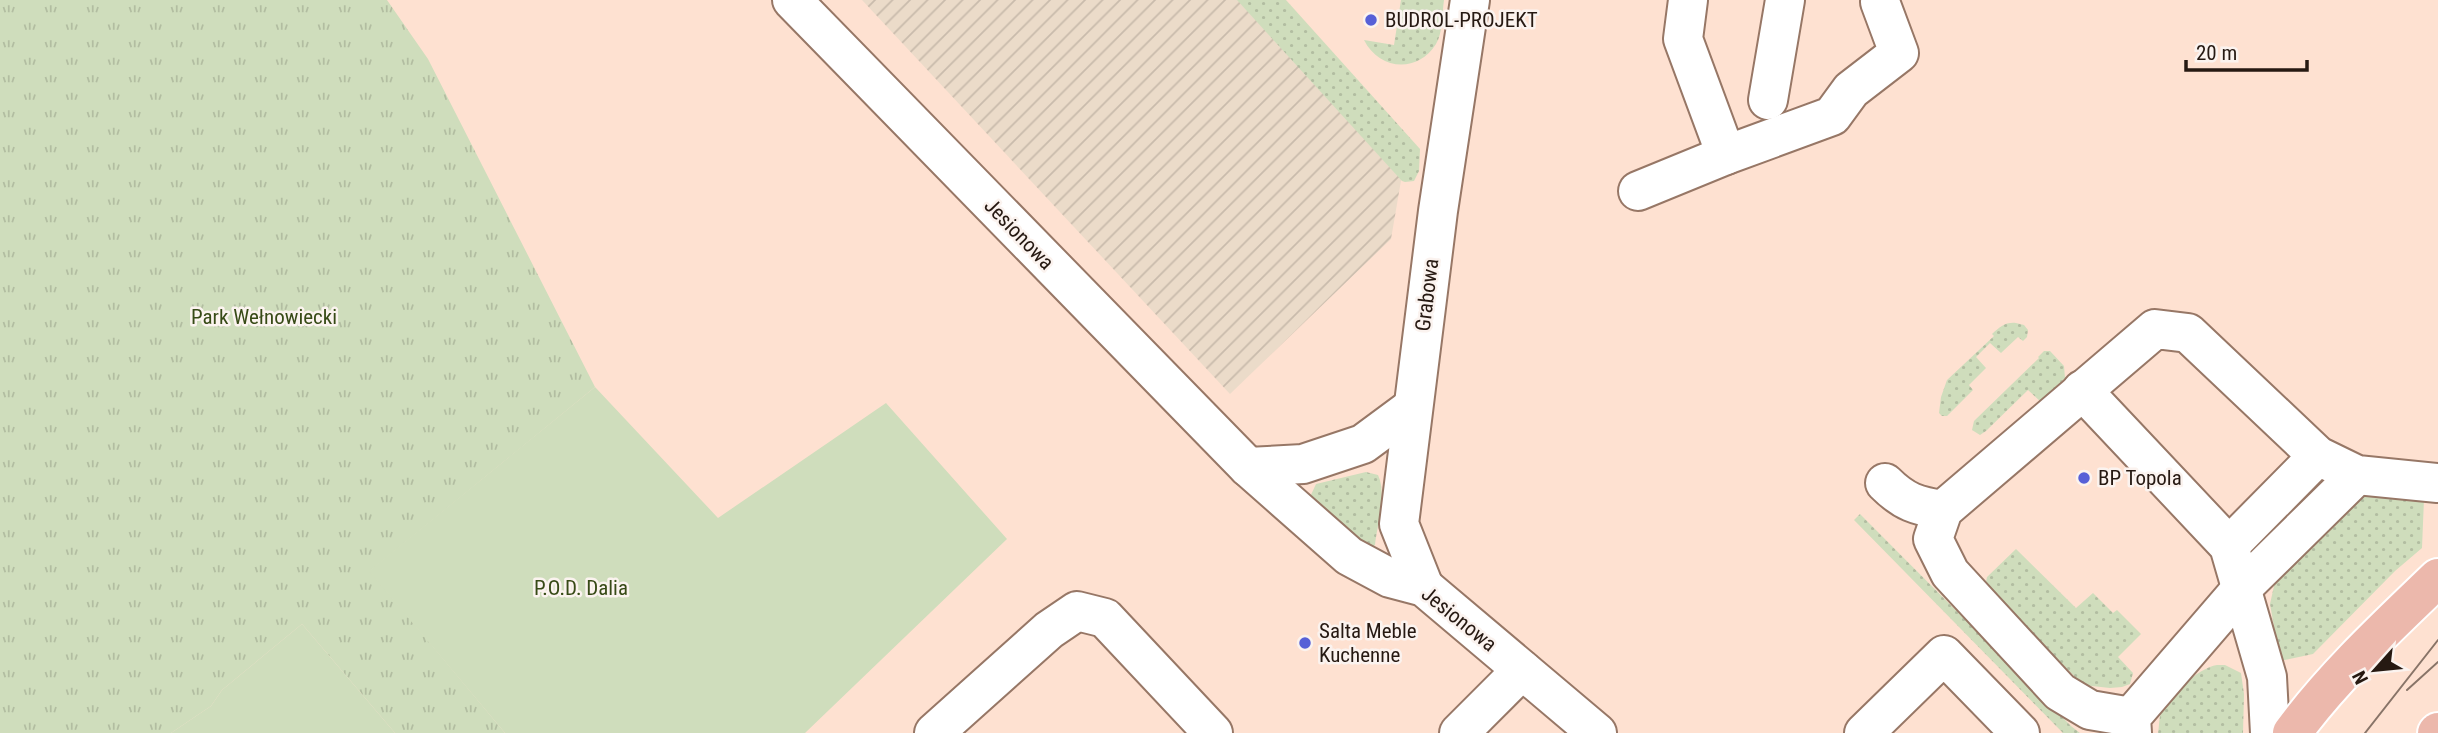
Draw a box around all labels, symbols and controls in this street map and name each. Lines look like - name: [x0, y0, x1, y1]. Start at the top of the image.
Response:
- place label: BUDROL-PROJEKT: [1385, 8, 1538, 32]
- marker: BUDROL-PROJEKT: [1363, 12, 1379, 28]
- scale bar: [2186, 28, 2307, 72]
- text: 20 m: [2196, 41, 2237, 65]
- street label: Jesionowa: [979, 194, 1059, 274]
- street label: Grabowa: [1411, 257, 1443, 333]
- park label: Park Wełnowiecki: [191, 305, 337, 329]
- place label: BP Topola: [2098, 466, 2182, 490]
- marker: BP Topola: [2076, 470, 2092, 486]
- park label: P.O.D. Dalia: [534, 576, 628, 600]
- street label: Jesionowa: [1417, 582, 1501, 656]
- place label: Salta Meble Kuchenne: [1319, 619, 1417, 667]
- marker: Salta Meble Kuchenne: [1297, 635, 1313, 651]
- north arrow: [2340, 635, 2410, 705]
- text: N: [2347, 667, 2373, 688]

